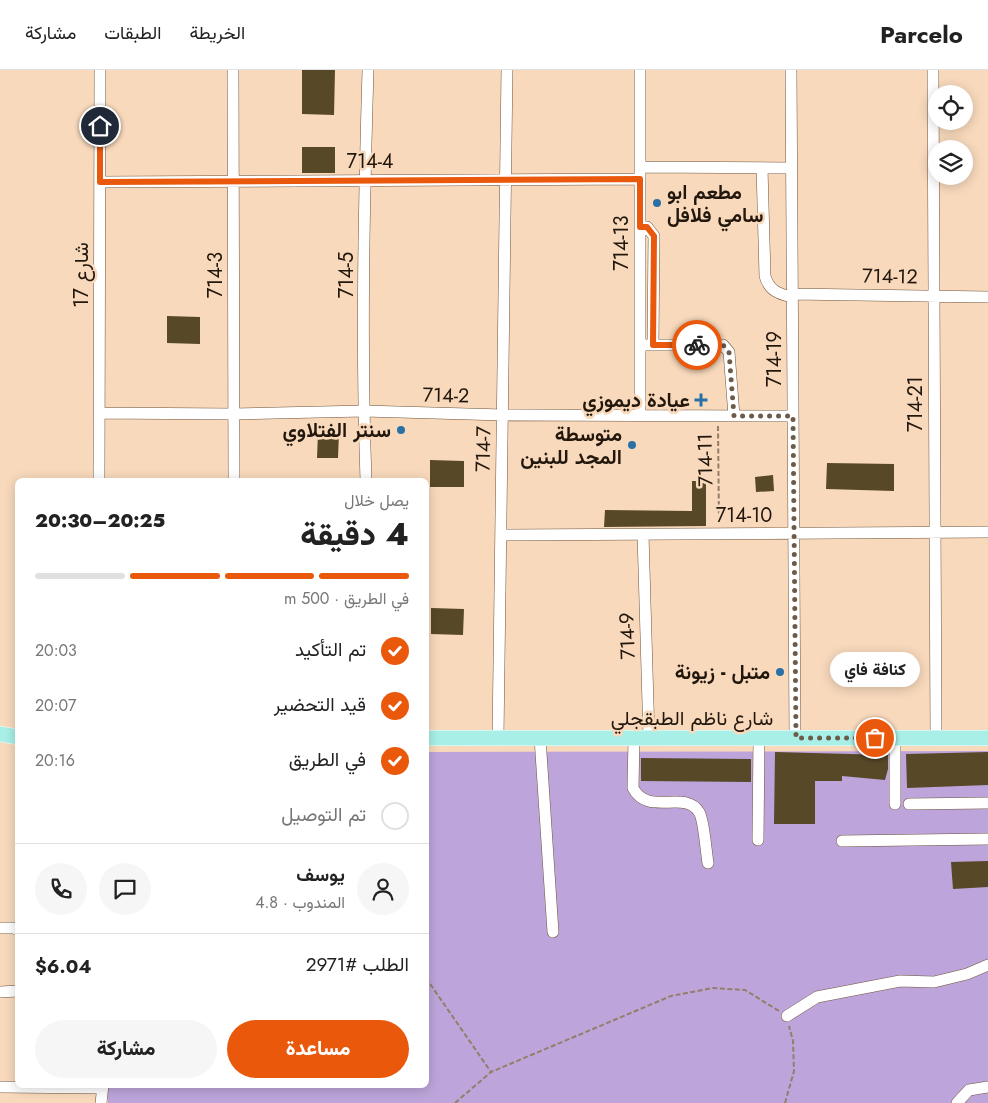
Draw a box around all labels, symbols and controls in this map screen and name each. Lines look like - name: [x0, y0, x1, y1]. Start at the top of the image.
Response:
- text: Parcelo: [880, 17, 963, 52]
- text: مشاركة: [25, 20, 76, 46]
- text: الطبقات: [104, 20, 161, 46]
- text: الخريطة: [189, 20, 245, 46]
- map controls: [928, 85, 973, 185]
- button: locate: [928, 85, 973, 130]
- pin: [79, 105, 121, 147]
- icon: home: [86, 112, 114, 140]
- button: layers: [928, 140, 973, 185]
- street label: 714-4: [346, 147, 394, 176]
- place label: مطعم ابو سامي فلافل: [667, 178, 763, 232]
- marker: مطعم ابو سامي فلافل: [651, 197, 663, 209]
- street label: 714-13: [607, 215, 636, 271]
- street label: شارع 17: [67, 242, 96, 308]
- street label: 714-3: [201, 252, 230, 298]
- street label: 714-5: [332, 252, 361, 298]
- street label: 714-12: [862, 262, 918, 291]
- courier: [672, 320, 722, 370]
- icon: bike: [683, 331, 711, 359]
- street label: 714-19: [760, 331, 789, 387]
- street label: 714-21: [901, 376, 930, 432]
- street label: 714-2: [422, 381, 470, 410]
- place label: عيادة ديموزي: [582, 386, 690, 417]
- marker: عيادة ديموزي: [694, 393, 708, 407]
- place label: سنتر الفتلاوي: [282, 416, 391, 447]
- place label: متوسطة المجد للبنين: [520, 420, 622, 472]
- marker: سنتر الفتلاوي: [395, 424, 407, 436]
- street label: 714-7: [469, 425, 498, 472]
- street label: 714-11: [691, 433, 720, 487]
- marker: متوسطة المجد للبنين: [626, 439, 638, 451]
- text: يصل خلال: [344, 489, 409, 512]
- street label: 714-10: [716, 501, 772, 530]
- text: 20:25–20:30: [35, 507, 165, 534]
- text: 4 دقيقة: [300, 511, 409, 557]
- text: في الطريق · 500 m: [284, 587, 409, 610]
- street label: 714-9: [612, 612, 643, 660]
- text: تم التأكيد: [295, 636, 366, 663]
- icon: check: [381, 637, 409, 665]
- text: 20:03: [35, 639, 77, 662]
- callout: كنافة فاي: [830, 653, 920, 688]
- place label: متبل - زيونة: [675, 658, 770, 687]
- text: كنافة فاي: [844, 658, 906, 681]
- marker: متبل - زيونة: [774, 666, 786, 678]
- text: قيد التحضير: [274, 691, 366, 718]
- icon: check: [381, 692, 409, 720]
- text: 20:07: [35, 694, 77, 717]
- street label: شارع ناظم الطبقجلي: [611, 704, 773, 735]
- pin: [854, 717, 896, 759]
- icon: bag: [861, 724, 889, 752]
- text: في الطريق: [289, 746, 366, 773]
- icon: check: [381, 747, 409, 775]
- text: 20:16: [35, 749, 75, 772]
- text: تم التوصيل: [281, 801, 366, 828]
- text: يوسف: [296, 861, 345, 888]
- button: phone: [35, 863, 87, 915]
- button: chat: [99, 863, 151, 915]
- button: person: [357, 863, 409, 915]
- text: المندوب · 4.8: [255, 891, 345, 914]
- text: الطلب #2971: [306, 951, 409, 978]
- text: $6.04: [35, 953, 92, 980]
- button: مشاركة: [35, 1020, 217, 1078]
- button: مساعدة: [227, 1020, 409, 1078]

